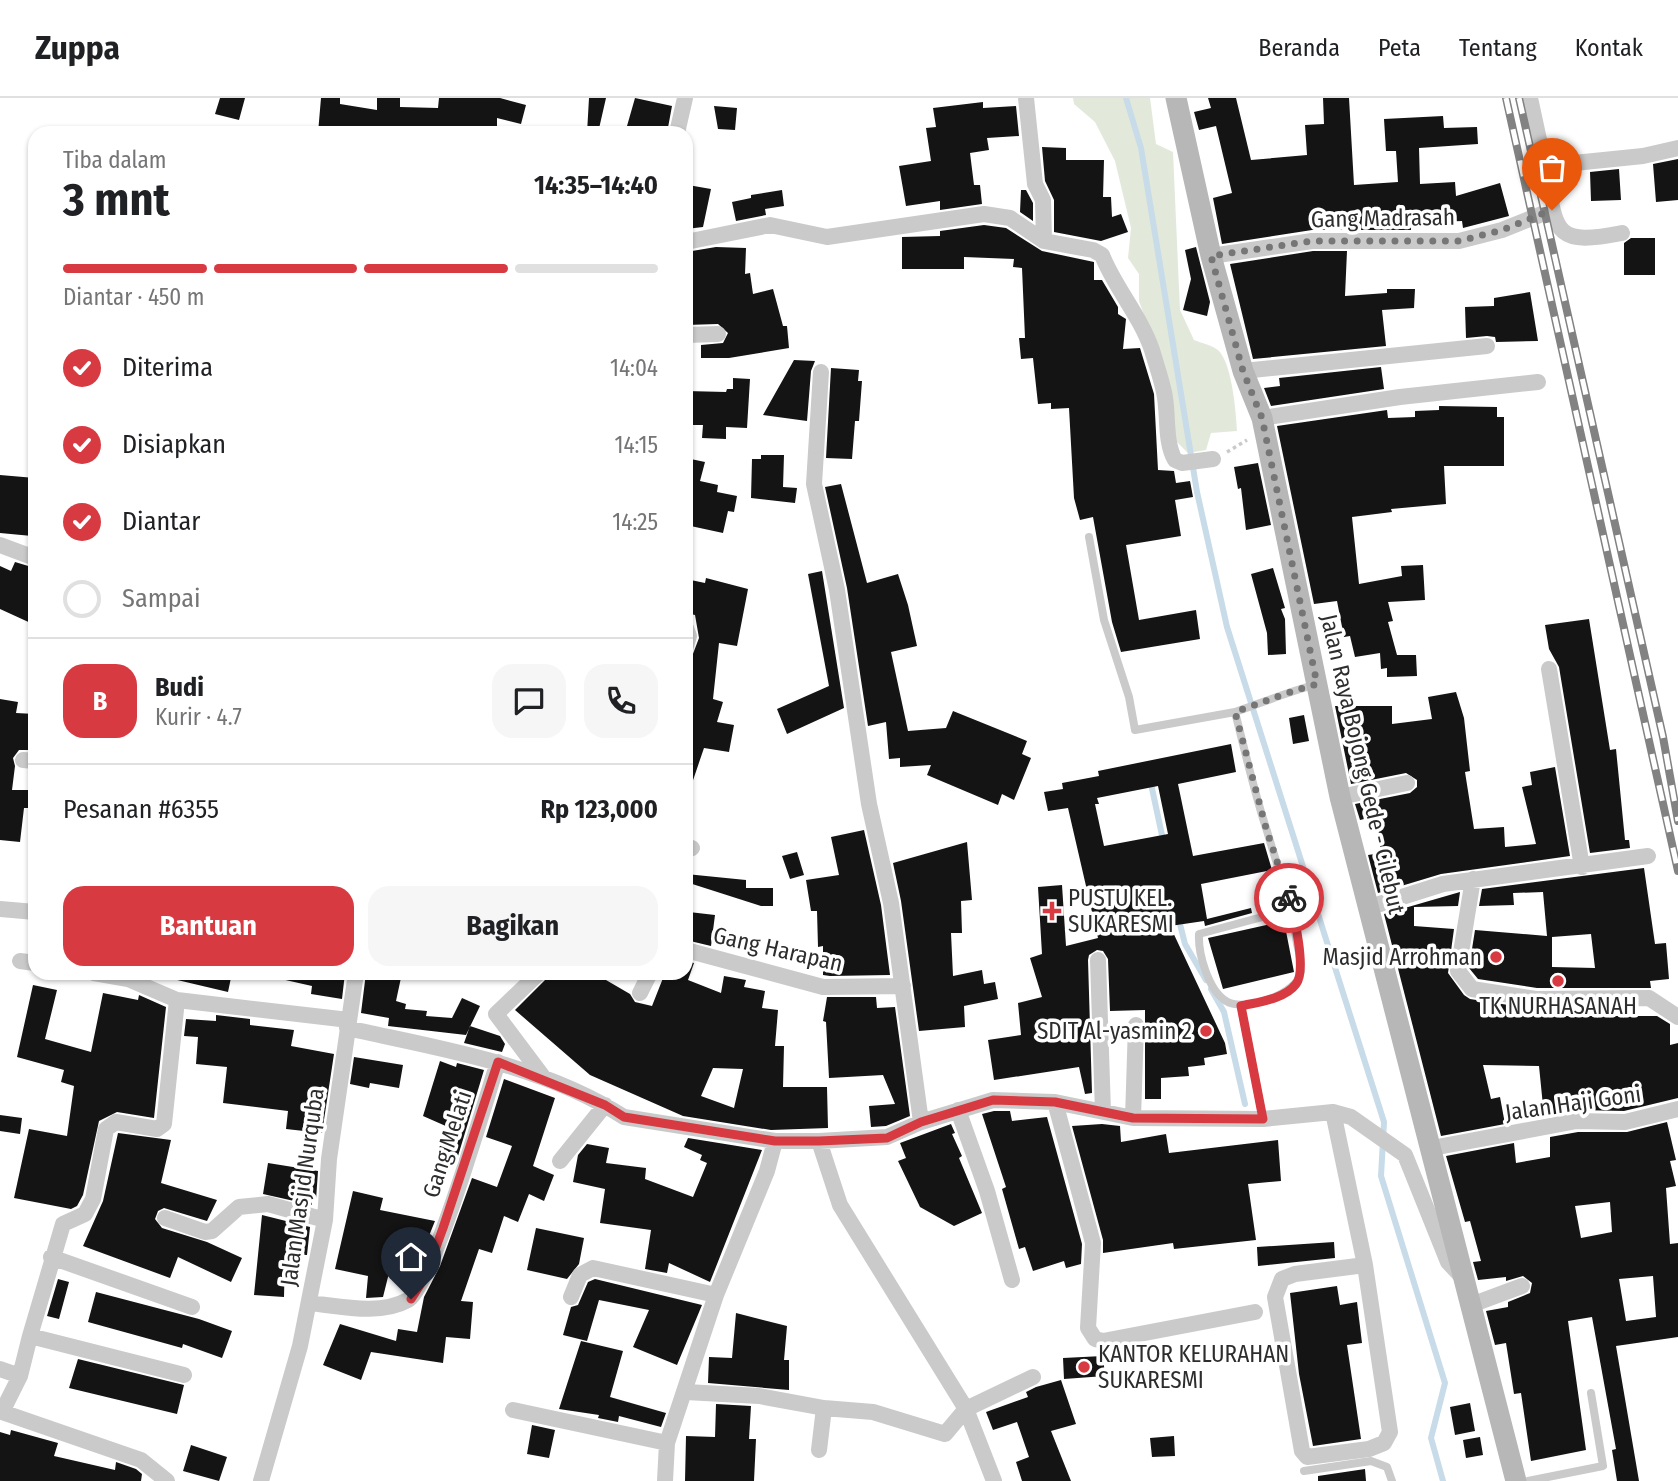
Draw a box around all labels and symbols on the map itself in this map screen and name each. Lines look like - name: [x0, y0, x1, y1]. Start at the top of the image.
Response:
- pin: [1522, 138, 1582, 210]
- street label: Gang Madrasah: [1311, 203, 1455, 233]
- street label: Jalan Raya Bojong Gede - Cilebut: [1315, 611, 1411, 917]
- courier: [1254, 863, 1324, 933]
- place label: PUSTU KEL. SUKARESMI: [1068, 884, 1174, 938]
- marker: PUSTU KEL. SUKARESMI: [1042, 901, 1062, 921]
- street label: Gang Harapan: [711, 921, 845, 977]
- place label: Masjid Arrohman: [1323, 943, 1482, 971]
- marker: Masjid Arrohman: [1488, 949, 1504, 965]
- marker: TK NURHASANAH: [1550, 973, 1566, 989]
- place label: TK NURHASANAH: [1479, 992, 1637, 1020]
- place label: SDIT Al-yasmin 2: [1037, 1017, 1192, 1045]
- marker: SDIT Al-yasmin 2: [1198, 1023, 1214, 1039]
- street label: Jalan Haji Goni: [1503, 1080, 1643, 1126]
- street label: Jalan Masjid Nurquba: [274, 1086, 330, 1288]
- street label: Gang Melati: [417, 1087, 477, 1201]
- pin: [381, 1227, 441, 1299]
- place label: KANTOR KELURAHAN SUKARESMI: [1098, 1340, 1289, 1394]
- marker: KANTOR KELURAHAN SUKARESMI: [1076, 1359, 1092, 1375]

